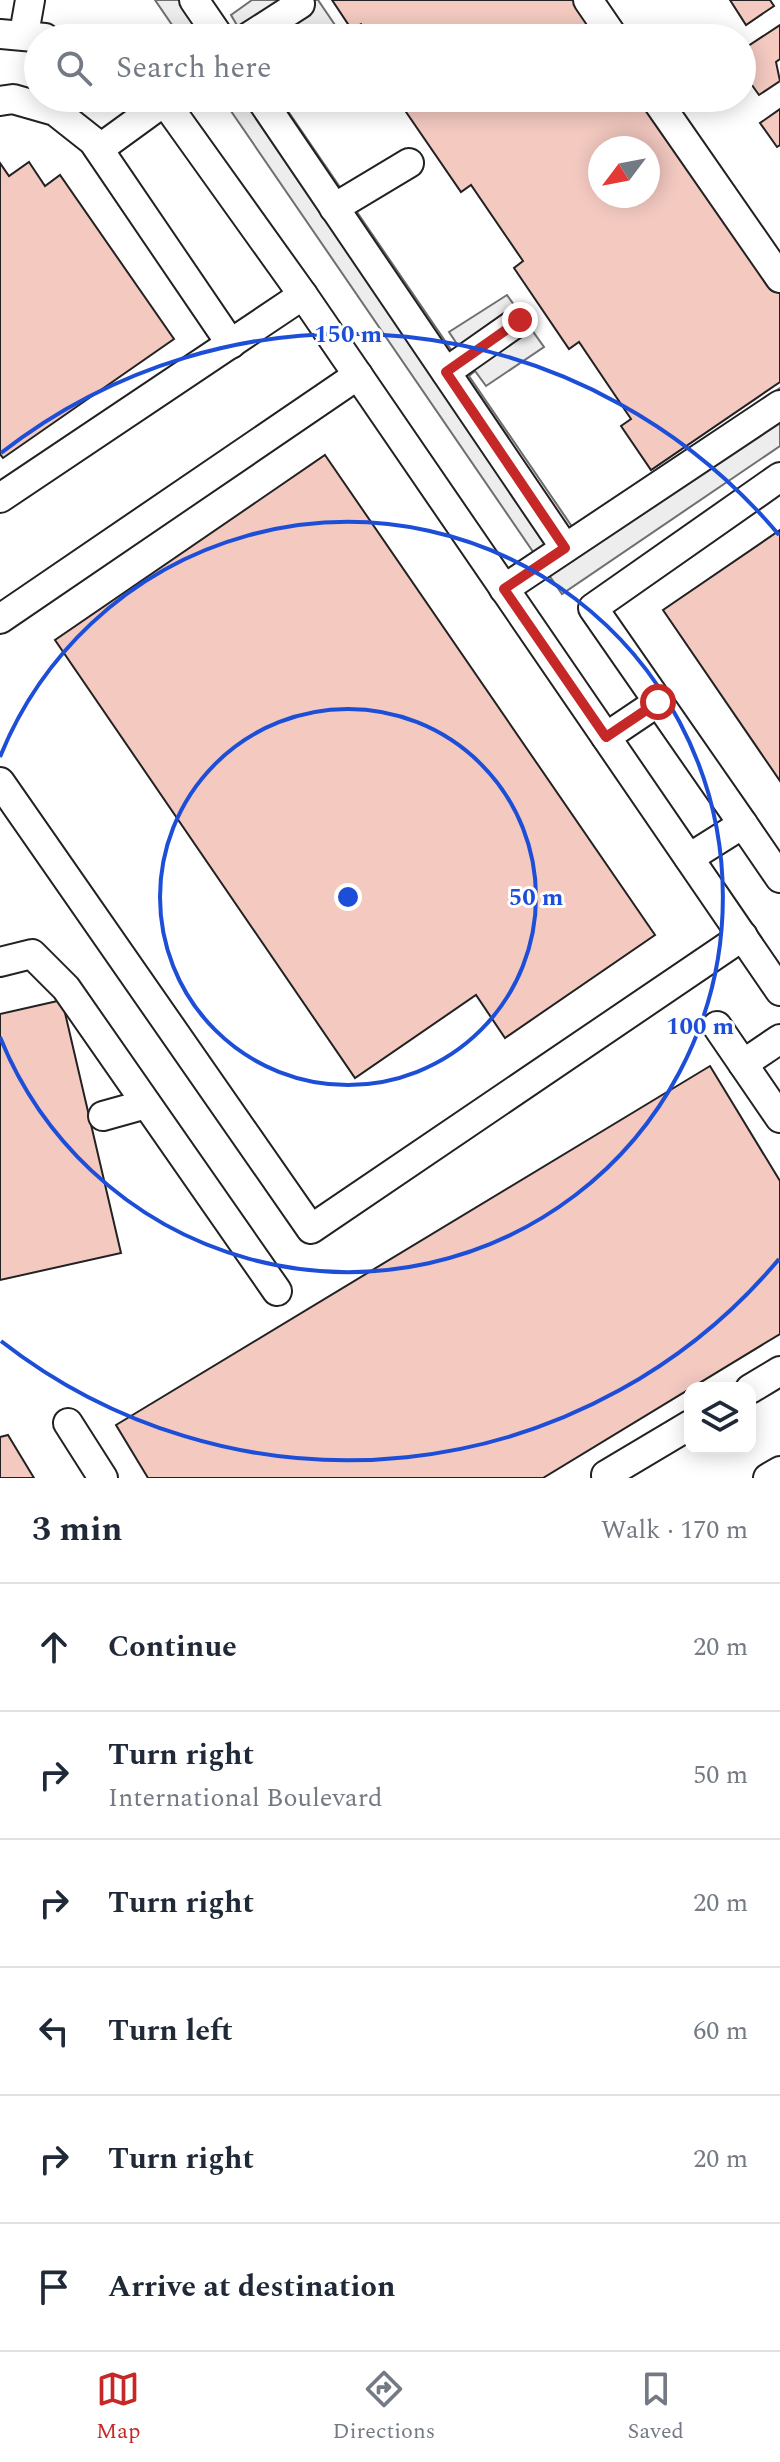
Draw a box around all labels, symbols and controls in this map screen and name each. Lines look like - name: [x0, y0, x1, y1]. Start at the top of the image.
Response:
- search box: [24, 24, 756, 112]
- text: Search here: [116, 45, 272, 91]
- icon: search: [52, 46, 96, 90]
- north arrow: [588, 136, 660, 208]
- route end: [502, 302, 538, 338]
- text: 150 m: [314, 317, 382, 353]
- route start: [640, 684, 676, 720]
- text: 50 m: [509, 880, 564, 916]
- centre of rings: [334, 883, 362, 911]
- text: 100 m: [666, 1009, 734, 1045]
- map controls: [684, 1382, 756, 1454]
- button: layers: [684, 1382, 756, 1454]
- text: 3 min: [32, 1504, 122, 1556]
- text: Walk · 170 m: [601, 1510, 748, 1550]
- text: Continue: [108, 1624, 237, 1670]
- icon: ahead: [32, 1625, 76, 1669]
- text: 20 m: [693, 1627, 748, 1667]
- text: Turn right: [108, 1732, 254, 1778]
- icon: right: [32, 1753, 76, 1797]
- text: 50 m: [693, 1755, 748, 1795]
- text: International Boulevard: [108, 1778, 382, 1818]
- text: Turn right: [108, 1880, 254, 1926]
- icon: right: [32, 1881, 76, 1925]
- text: 20 m: [693, 1883, 748, 1923]
- text: Turn left: [108, 2008, 233, 2054]
- icon: left: [32, 2009, 76, 2053]
- text: 60 m: [693, 2011, 748, 2051]
- text: Turn right: [108, 2136, 254, 2182]
- icon: right: [32, 2137, 76, 2181]
- text: 20 m: [693, 2139, 748, 2179]
- text: Arrive at destination: [108, 2264, 395, 2310]
- icon: arrive: [32, 2265, 76, 2309]
- tab: Map: [96, 2367, 140, 2448]
- tab: Directions: [333, 2367, 435, 2448]
- tab: Saved: [627, 2367, 684, 2448]

